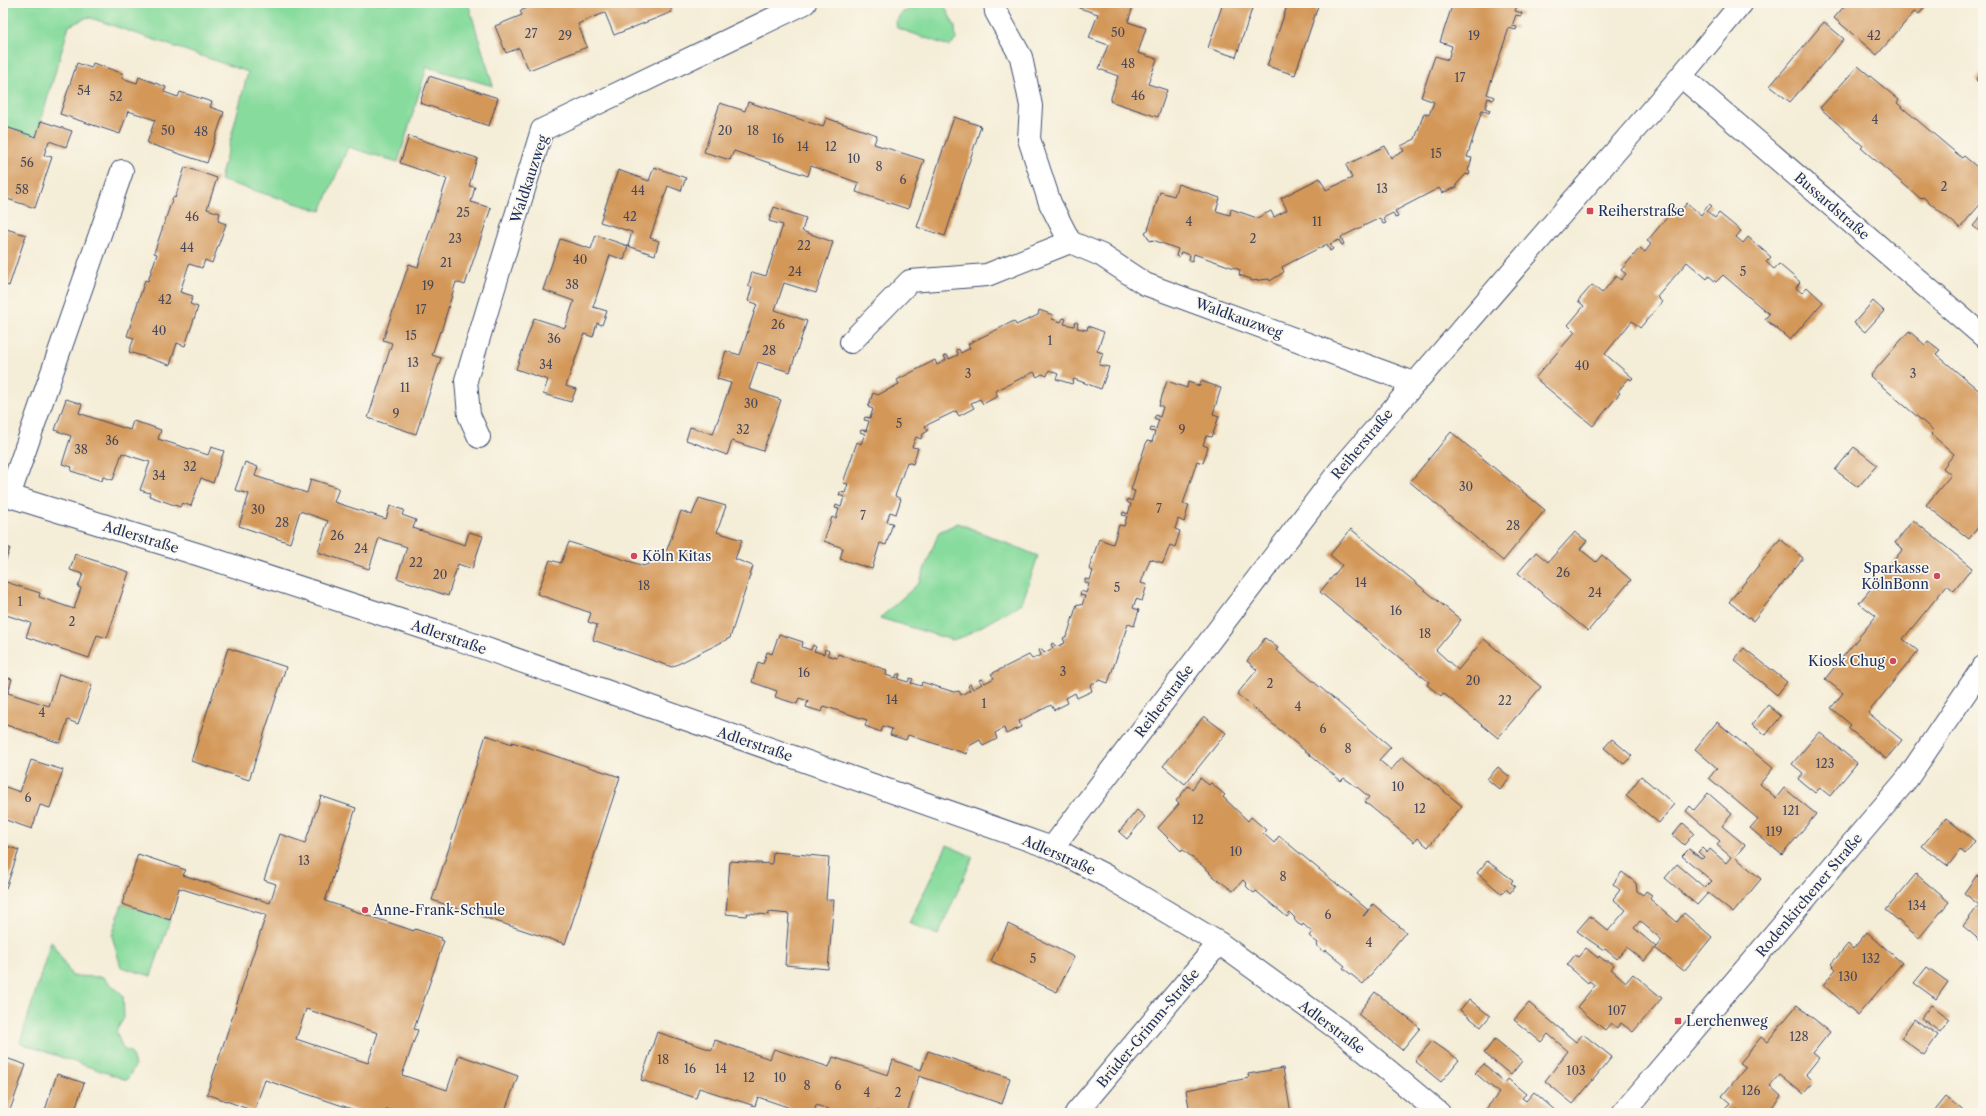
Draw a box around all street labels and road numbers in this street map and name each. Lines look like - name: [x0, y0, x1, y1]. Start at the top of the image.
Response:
- street label: Waldkauzweg: [506, 132, 552, 226]
- street label: Bussardstraße: [1791, 168, 1873, 244]
- street label: Waldkauzweg: [1192, 294, 1286, 342]
- street label: Reiherstraße: [1327, 405, 1397, 483]
- street label: Adlerstraße: [100, 517, 181, 557]
- street label: Adlerstraße: [408, 615, 489, 658]
- street label: Reiherstraße: [1131, 661, 1197, 741]
- street label: Adlerstraße: [714, 722, 795, 765]
- street label: Rodenkirchener Straße: [1752, 829, 1866, 961]
- street label: Adlerstraße: [1019, 830, 1099, 879]
- street label: Brüder-Grimm-Straße: [1093, 965, 1203, 1091]
- street label: Adlerstraße: [1295, 996, 1369, 1058]

